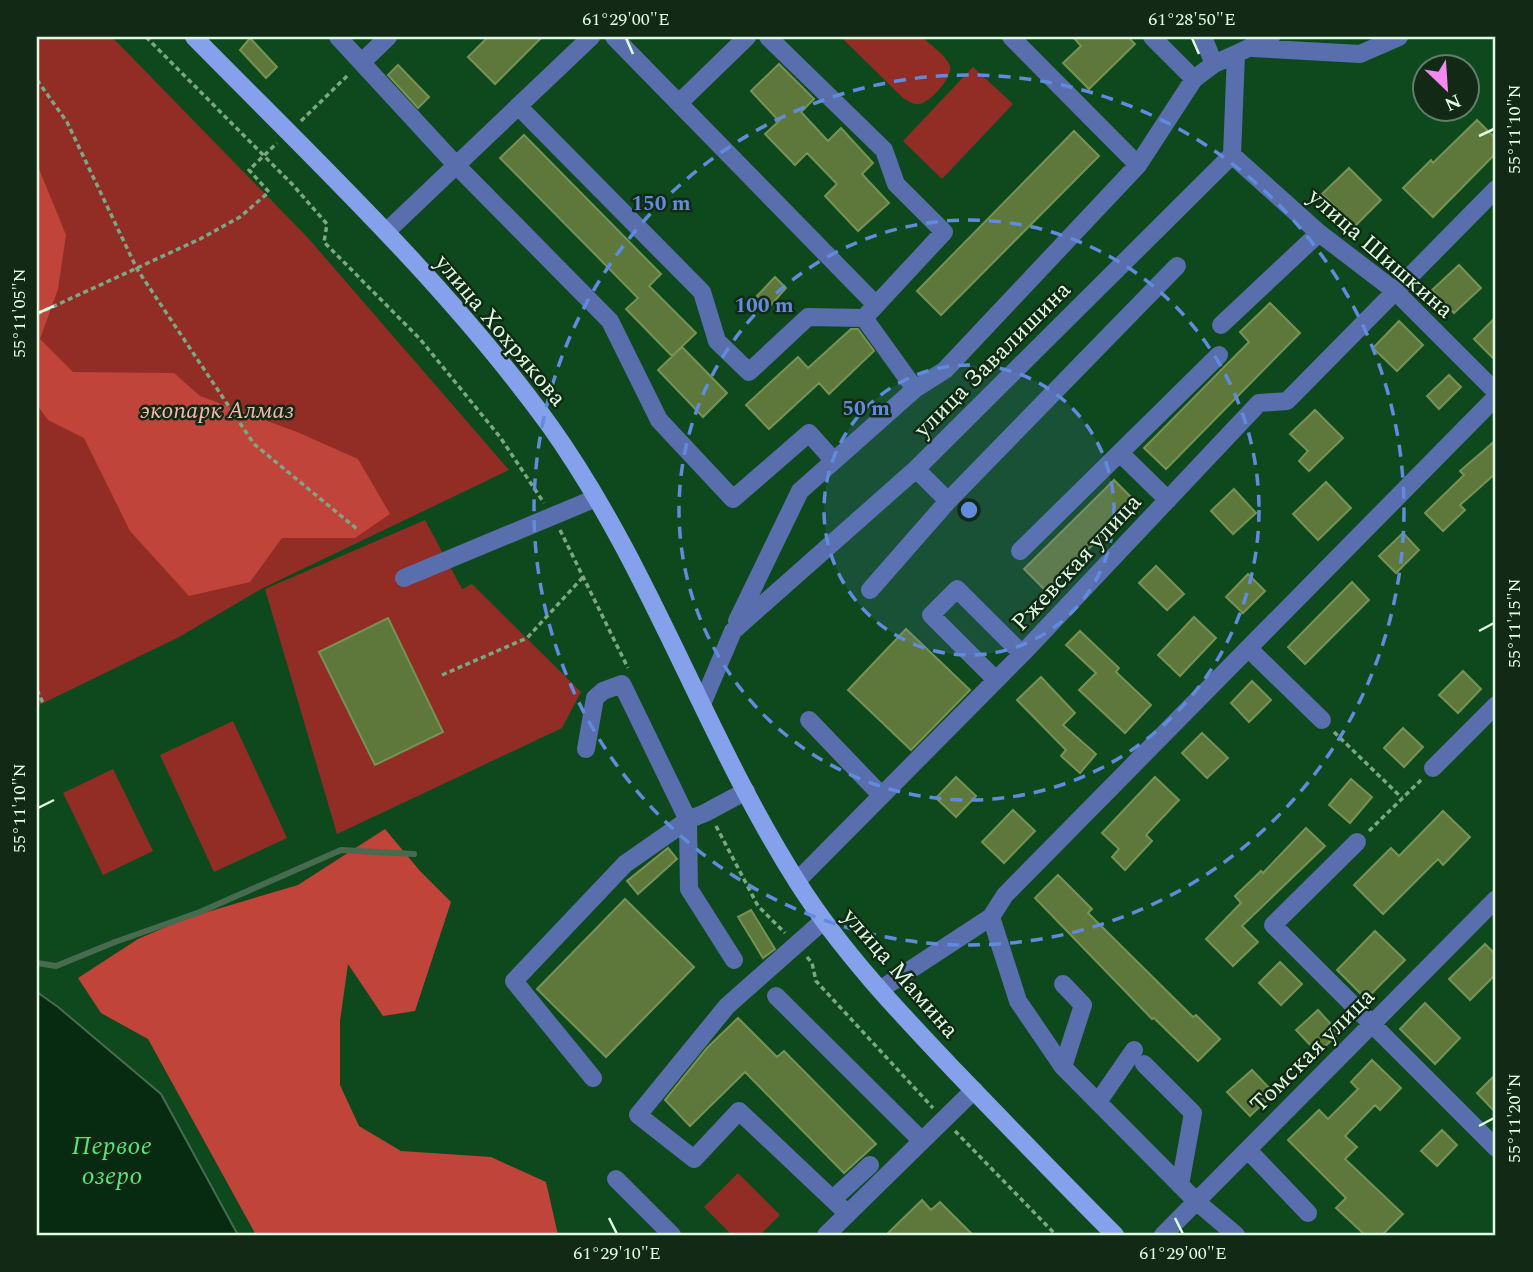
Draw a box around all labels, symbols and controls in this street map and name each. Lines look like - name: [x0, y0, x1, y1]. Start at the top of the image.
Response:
- text: 61°29'00"E: [582, 6, 670, 33]
- text: 61°28'50"E: [1148, 6, 1236, 33]
- north arrow: [1410, 52, 1480, 122]
- text: 55°11'10"N: [1501, 84, 1528, 174]
- text: N: [1439, 86, 1466, 118]
- street label: улица Шишкина: [1298, 179, 1462, 328]
- text: 150 m: [631, 188, 691, 220]
- street label: улица Хохрякова: [425, 246, 575, 415]
- text: 55°11'05"N: [6, 268, 33, 358]
- street label: улица Завалишина: [905, 273, 1080, 447]
- text: 100 m: [734, 290, 794, 322]
- park label: экопарк Алмаз: [140, 393, 294, 429]
- text: 50 m: [842, 393, 890, 425]
- street label: Ржевская улица: [1003, 486, 1150, 640]
- centre of rings: [957, 498, 981, 522]
- text: 55°11'15"N: [1501, 578, 1528, 668]
- text: 55°11'10"N: [6, 763, 33, 853]
- street label: улица Мамина: [833, 900, 967, 1047]
- street label: Томская улица: [1242, 980, 1384, 1122]
- text: 55°11'20"N: [1501, 1073, 1528, 1163]
- water label: Первое озеро: [72, 1126, 152, 1196]
- text: 61°29'10"E: [573, 1240, 661, 1267]
- text: 61°29'00"E: [1139, 1240, 1227, 1267]

